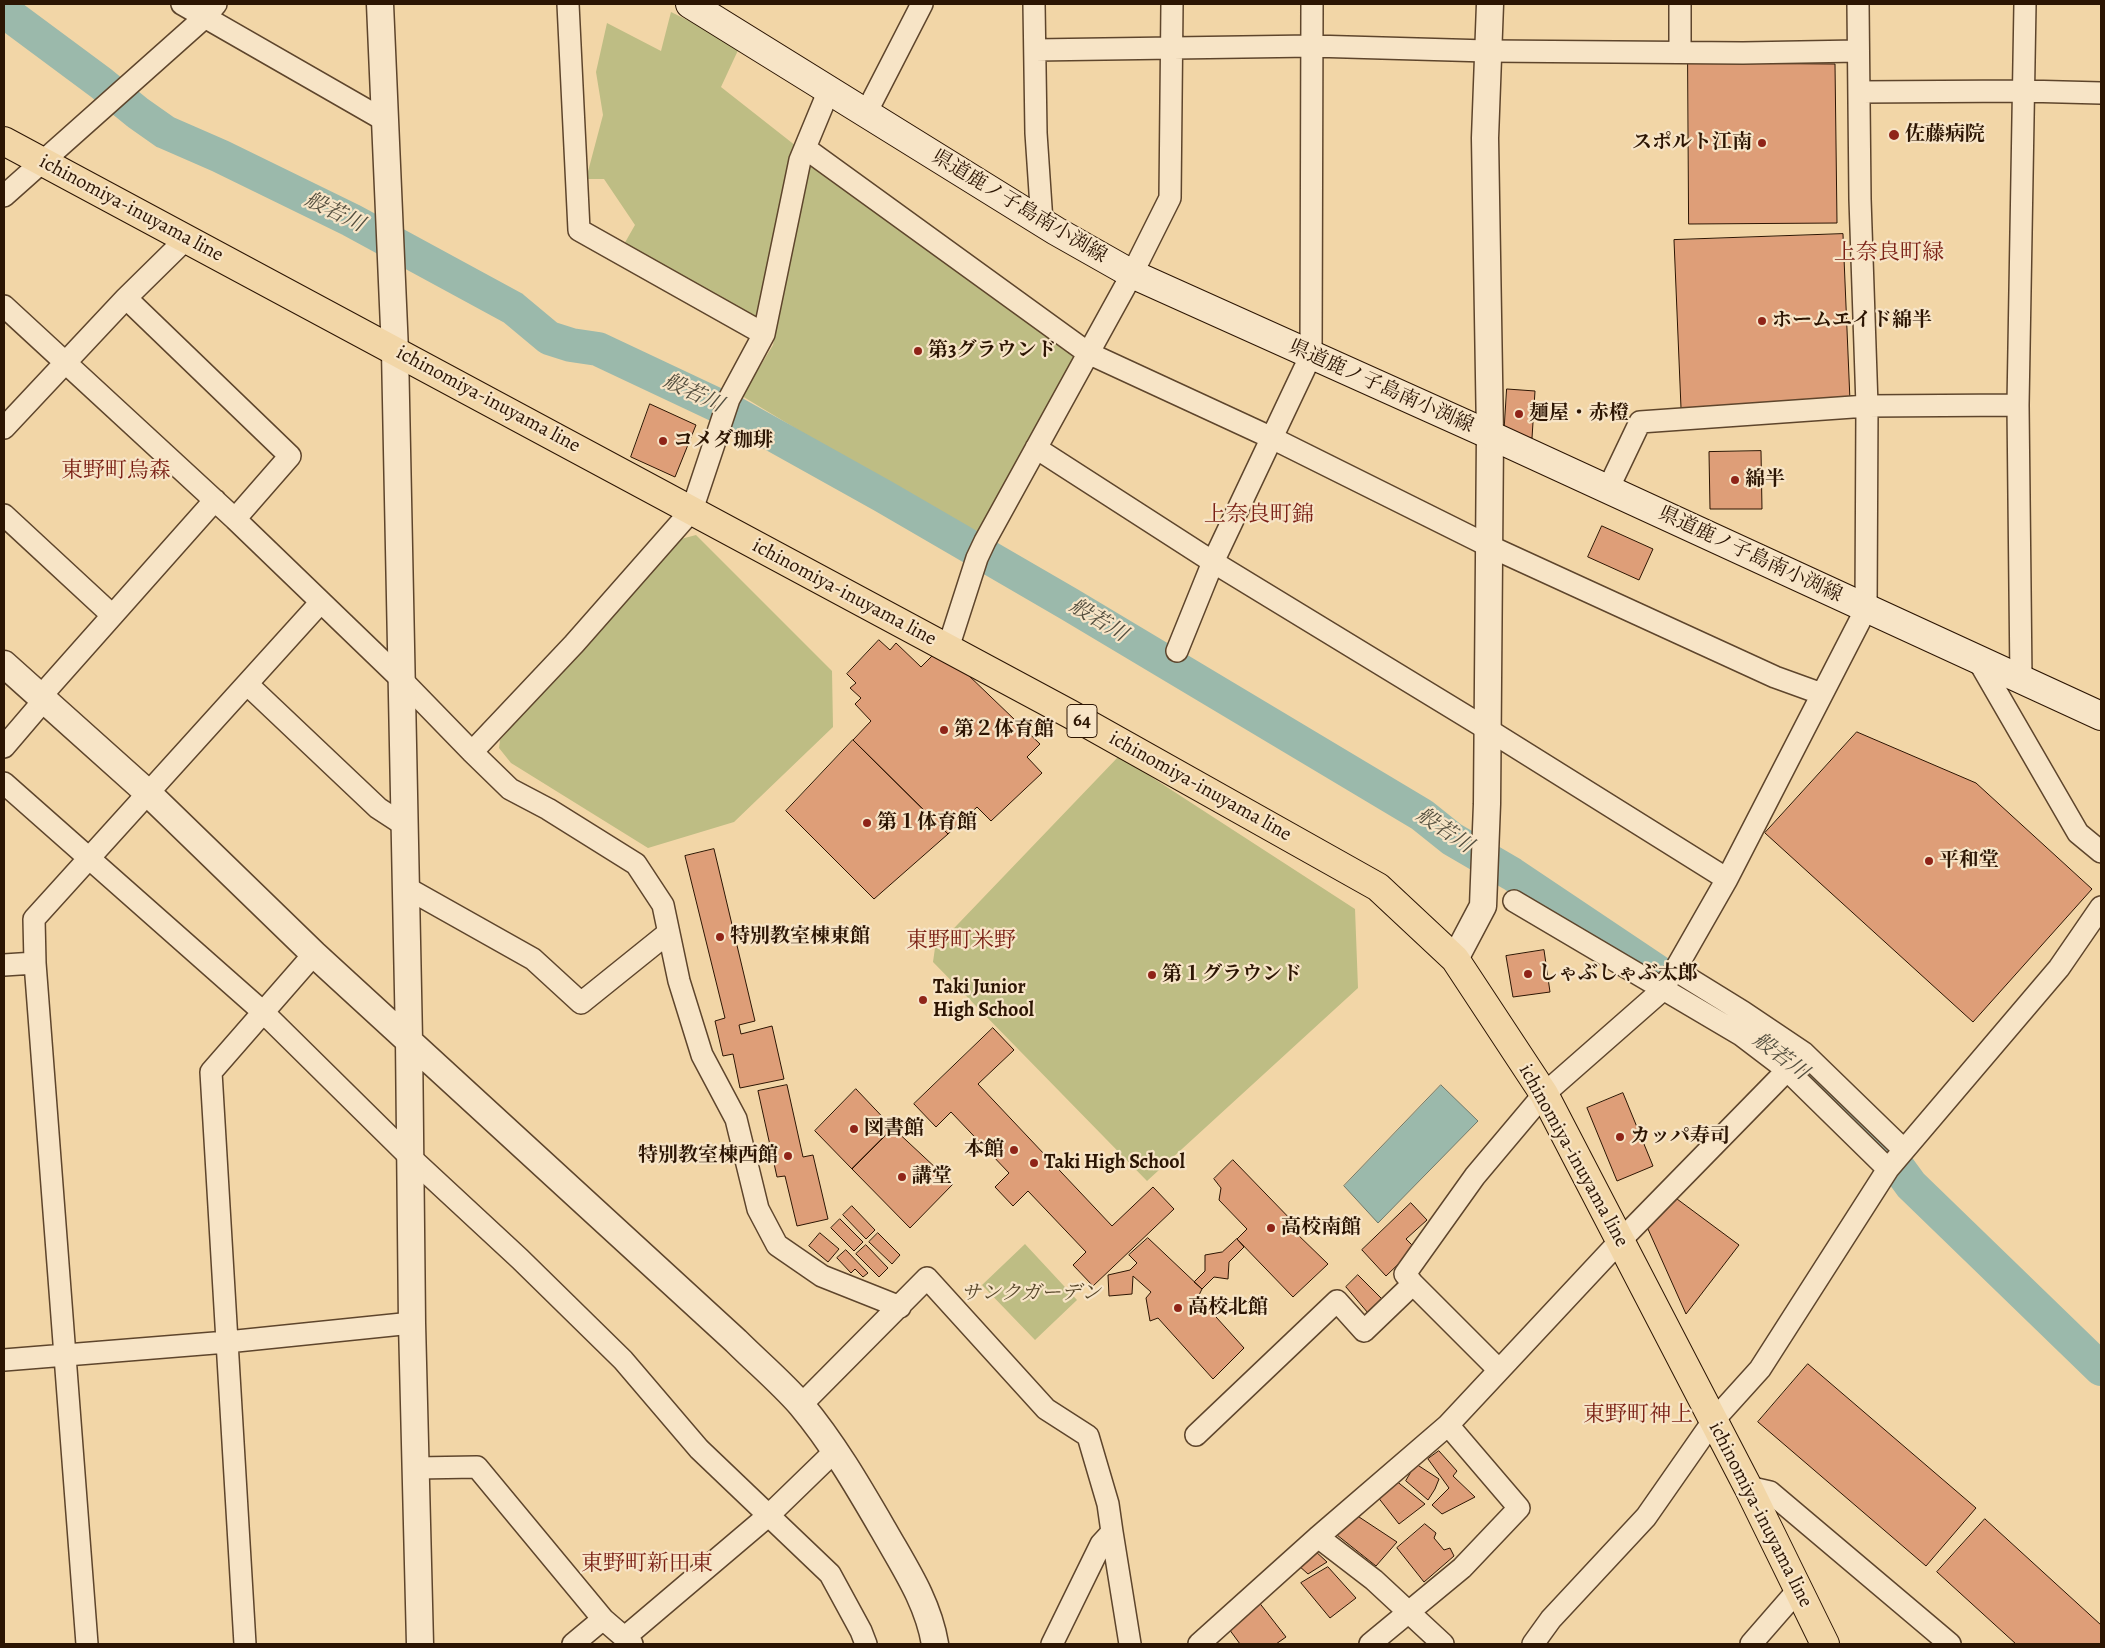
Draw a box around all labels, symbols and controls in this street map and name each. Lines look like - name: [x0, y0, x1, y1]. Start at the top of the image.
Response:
- place label: 佐藤病院: [1905, 123, 1985, 147]
- marker: 佐藤病院: [1887, 128, 1901, 142]
- place label: スポルト江南: [1632, 131, 1752, 155]
- marker: スポルト江南: [1756, 137, 1768, 149]
- street label: 県道鹿ノ子島南小渕線: [927, 145, 1111, 269]
- street label: ichinomiya-inuyama line: [35, 150, 227, 268]
- water label: 般若川: [300, 188, 368, 238]
- district label: 上奈良町緑: [1834, 241, 1944, 267]
- place label: ホームエイド綿半: [1772, 309, 1932, 333]
- marker: ホームエイド綿半: [1756, 315, 1768, 327]
- street label: 県道鹿ノ子島南小渕線: [1285, 335, 1477, 439]
- place label: 第3グラウンド: [928, 339, 1057, 363]
- street label: ichinomiya-inuyama line: [392, 341, 584, 459]
- marker: 第3グラウンド: [912, 345, 924, 357]
- water label: 般若川: [659, 369, 727, 419]
- place label: 麺屋・赤橙: [1529, 402, 1629, 426]
- marker: 麺屋・赤橙: [1513, 408, 1525, 420]
- place label: コメダ珈琲: [673, 429, 773, 453]
- marker: コメダ珈琲: [657, 435, 669, 447]
- district label: 東野町烏森: [61, 459, 171, 485]
- place label: 綿半: [1745, 468, 1785, 492]
- marker: 綿半: [1729, 474, 1741, 486]
- street label: 県道鹿ノ子島南小渕線: [1654, 502, 1846, 608]
- district label: 上奈良町錦: [1204, 503, 1314, 529]
- street label: ichinomiya-inuyama line: [748, 534, 940, 652]
- water label: 般若川: [1065, 594, 1131, 648]
- road number: 64: [1067, 704, 1097, 738]
- place label: 第２体育館: [954, 718, 1054, 742]
- marker: 第２体育館: [938, 724, 950, 736]
- street label: ichinomiya-inuyama line: [1105, 727, 1295, 847]
- water label: 般若川: [1411, 803, 1477, 859]
- place label: 第１体育館: [877, 811, 977, 835]
- marker: 第１体育館: [861, 817, 873, 829]
- place label: 平和堂: [1939, 849, 1999, 873]
- marker: 平和堂: [1923, 855, 1935, 867]
- place label: 特別教室棟東館: [730, 925, 870, 949]
- district label: 東野町米野: [906, 929, 1016, 955]
- marker: 特別教室棟東館: [714, 931, 726, 943]
- place label: しゃぶしゃぶ太郎: [1538, 962, 1698, 986]
- place label: 第１グラウンド: [1162, 963, 1302, 987]
- marker: しゃぶしゃぶ太郎: [1522, 968, 1534, 980]
- marker: 第１グラウンド: [1146, 969, 1158, 981]
- place label: Taki Junior High School: [933, 976, 1034, 1023]
- marker: Taki Junior High School: [917, 994, 929, 1006]
- water label: 般若川: [1747, 1028, 1813, 1086]
- street label: ichinomiya-inuyama line: [1513, 1061, 1633, 1251]
- place label: 図書館: [864, 1117, 924, 1141]
- marker: 図書館: [848, 1123, 860, 1135]
- place label: カッパ寿司: [1630, 1125, 1730, 1149]
- marker: カッパ寿司: [1614, 1131, 1626, 1143]
- place label: 本館: [964, 1138, 1004, 1162]
- place label: 特別教室棟西館: [638, 1144, 778, 1168]
- marker: 本館: [1008, 1144, 1020, 1156]
- marker: 特別教室棟西館: [782, 1150, 794, 1162]
- place label: Taki High School: [1044, 1151, 1185, 1175]
- marker: Taki High School: [1028, 1157, 1040, 1169]
- place label: 講堂: [912, 1165, 952, 1189]
- marker: 講堂: [896, 1171, 908, 1183]
- place label: 高校南館: [1281, 1216, 1361, 1240]
- marker: 高校南館: [1265, 1222, 1277, 1234]
- park label: サンクガーデン: [961, 1282, 1101, 1306]
- place label: 高校北館: [1188, 1296, 1268, 1320]
- marker: 高校北館: [1172, 1302, 1184, 1314]
- district label: 東野町神上: [1583, 1403, 1693, 1429]
- street label: ichinomiya-inuyama line: [1703, 1418, 1817, 1612]
- district label: 東野町新田東: [581, 1552, 713, 1578]

